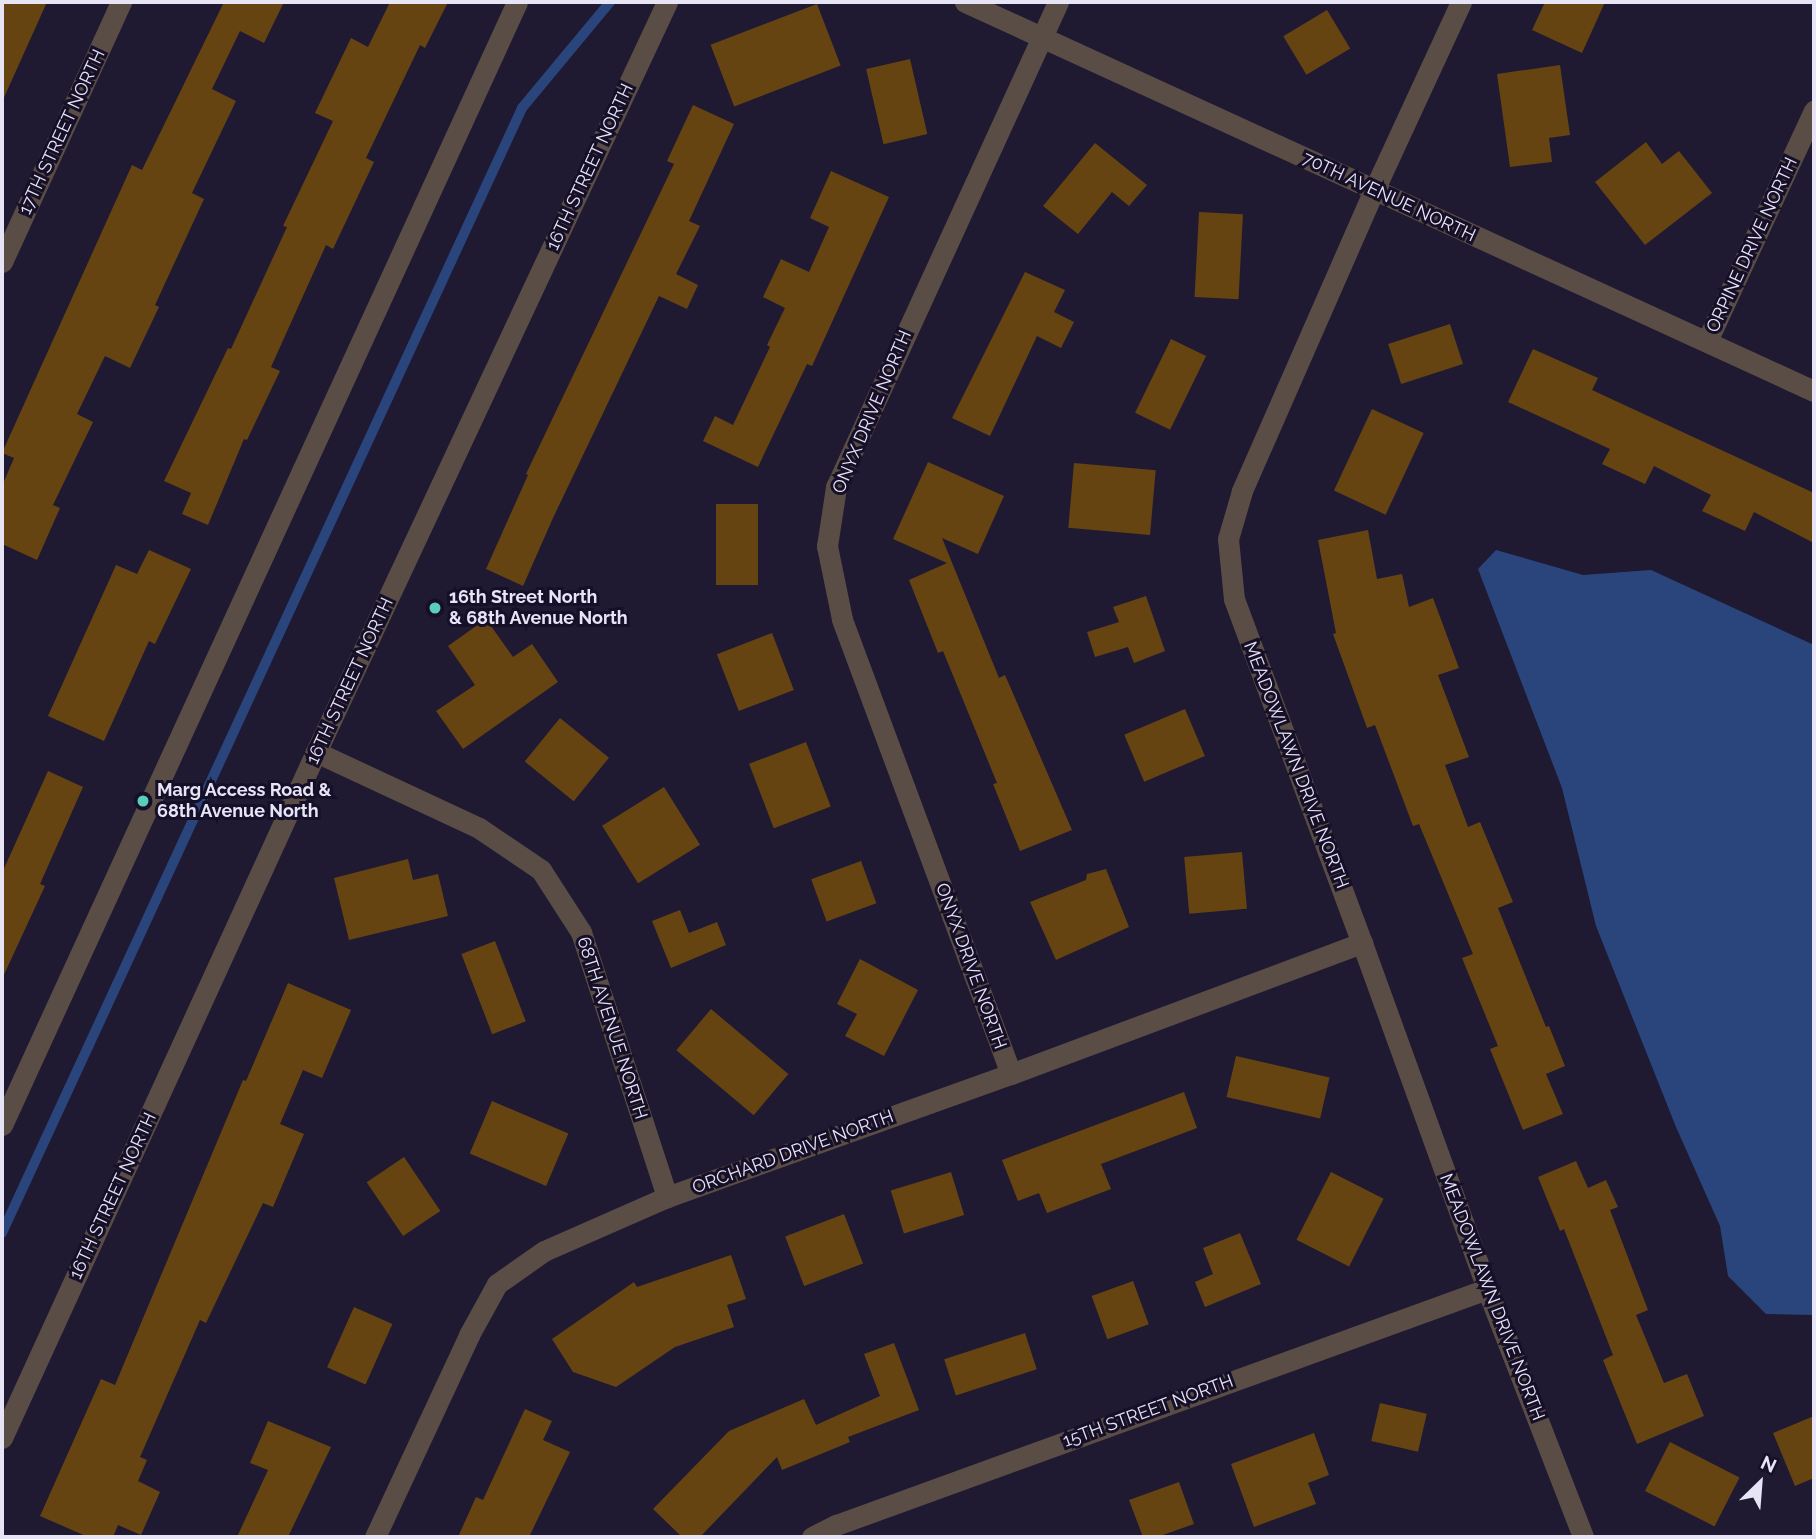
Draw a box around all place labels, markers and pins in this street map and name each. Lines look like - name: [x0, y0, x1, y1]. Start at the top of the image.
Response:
- place label: 16th Street North & 68th Avenue North: [449, 587, 628, 630]
- marker: 16th Street North & 68th Avenue North: [427, 600, 443, 616]
- place label: Marg Access Road & 68th Avenue North: [157, 780, 332, 822]
- marker: Marg Access Road & 68th Avenue North: [135, 793, 151, 809]

